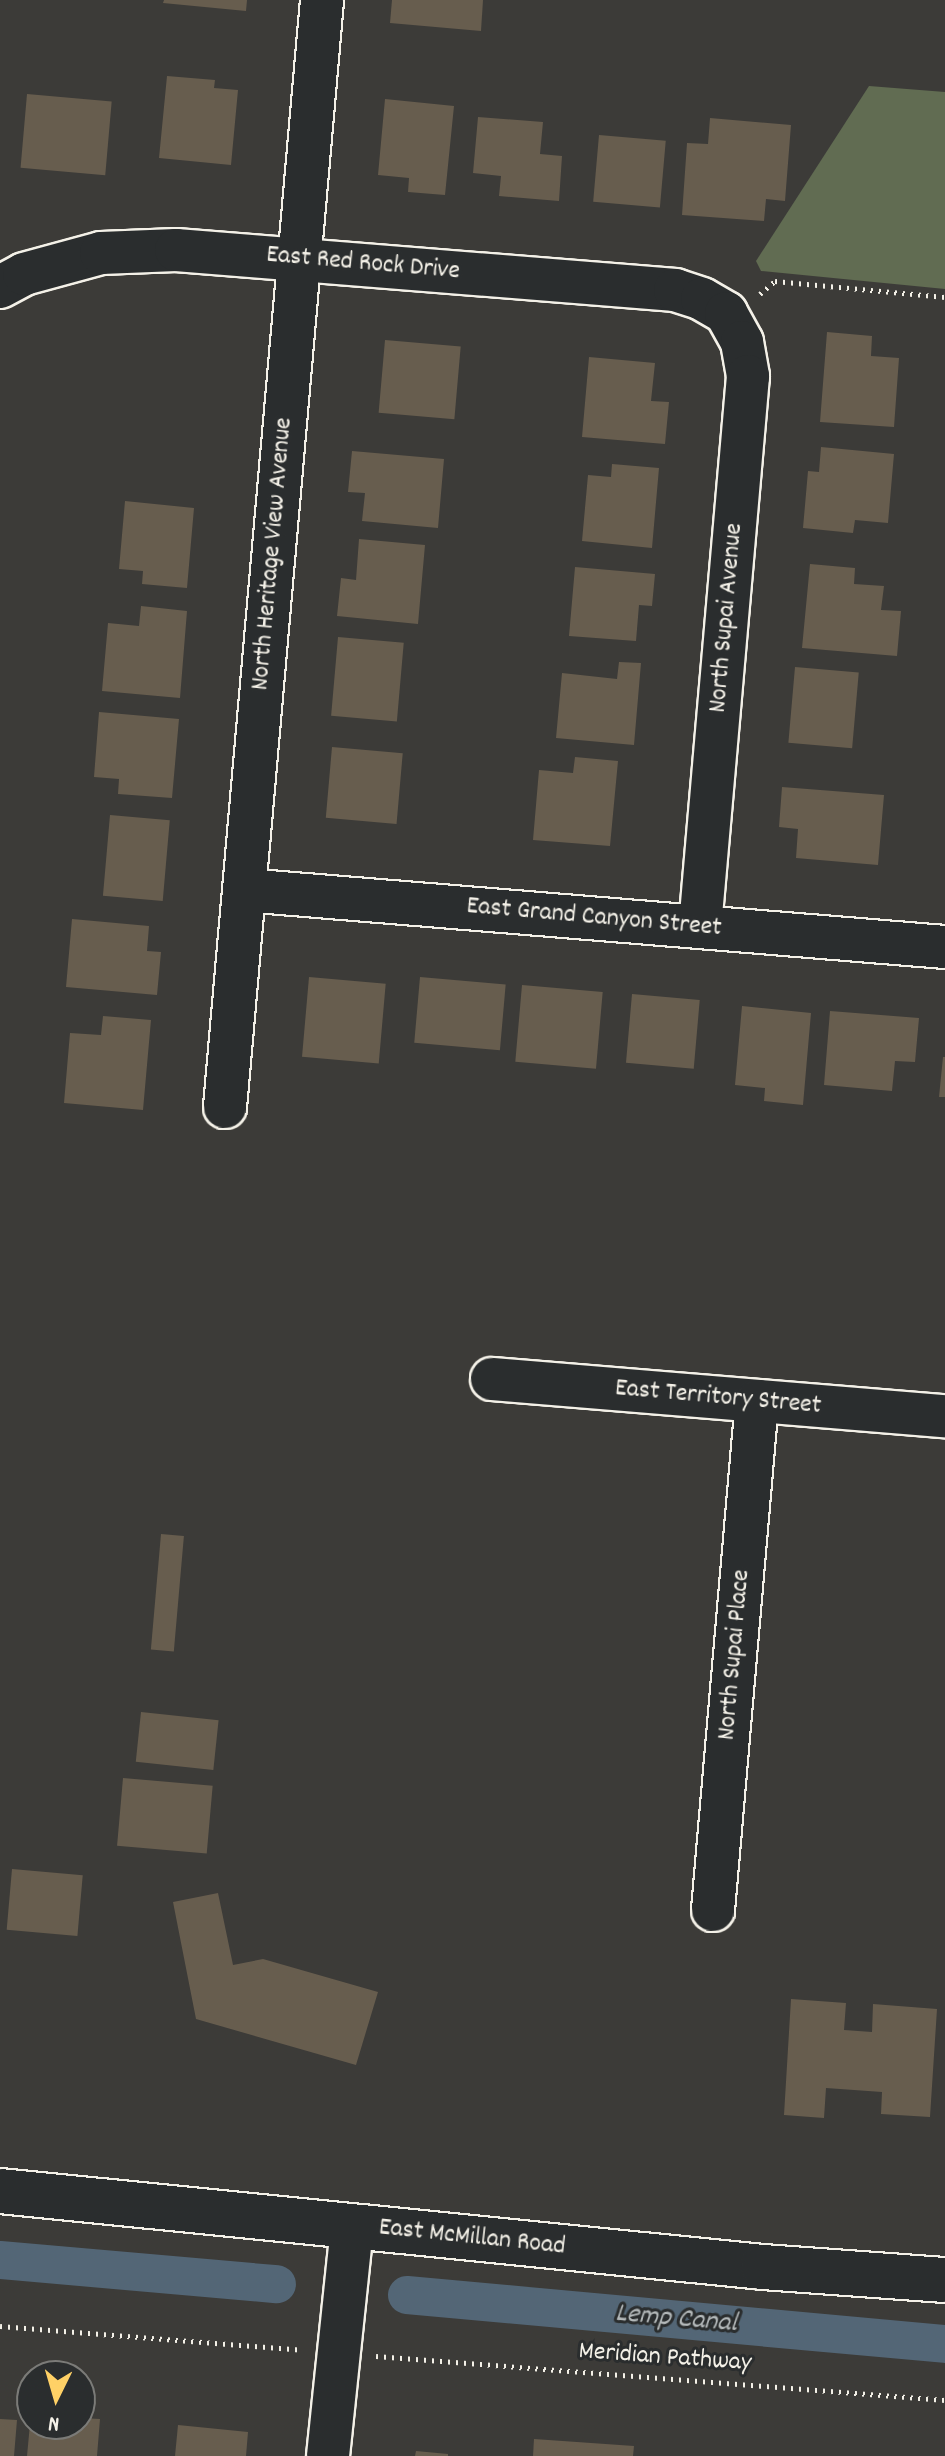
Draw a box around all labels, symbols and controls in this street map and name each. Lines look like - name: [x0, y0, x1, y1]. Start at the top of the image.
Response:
- street label: East Red Rock Drive: [265, 240, 461, 288]
- street label: North Heritage View Avenue: [246, 416, 300, 692]
- street label: North Supai Avenue: [703, 522, 751, 714]
- street label: East Grand Canyon Street: [465, 891, 723, 945]
- street label: East Territory Street: [614, 1373, 822, 1423]
- street label: North Supai Place: [712, 1568, 758, 1742]
- street label: East McMillan Road: [377, 2213, 567, 2263]
- water label: Lemp Canal: [614, 2298, 738, 2342]
- street label: Meridian Pathway: [578, 2336, 752, 2380]
- north arrow: [16, 2360, 96, 2440]
- text: N: [47, 2406, 61, 2438]

